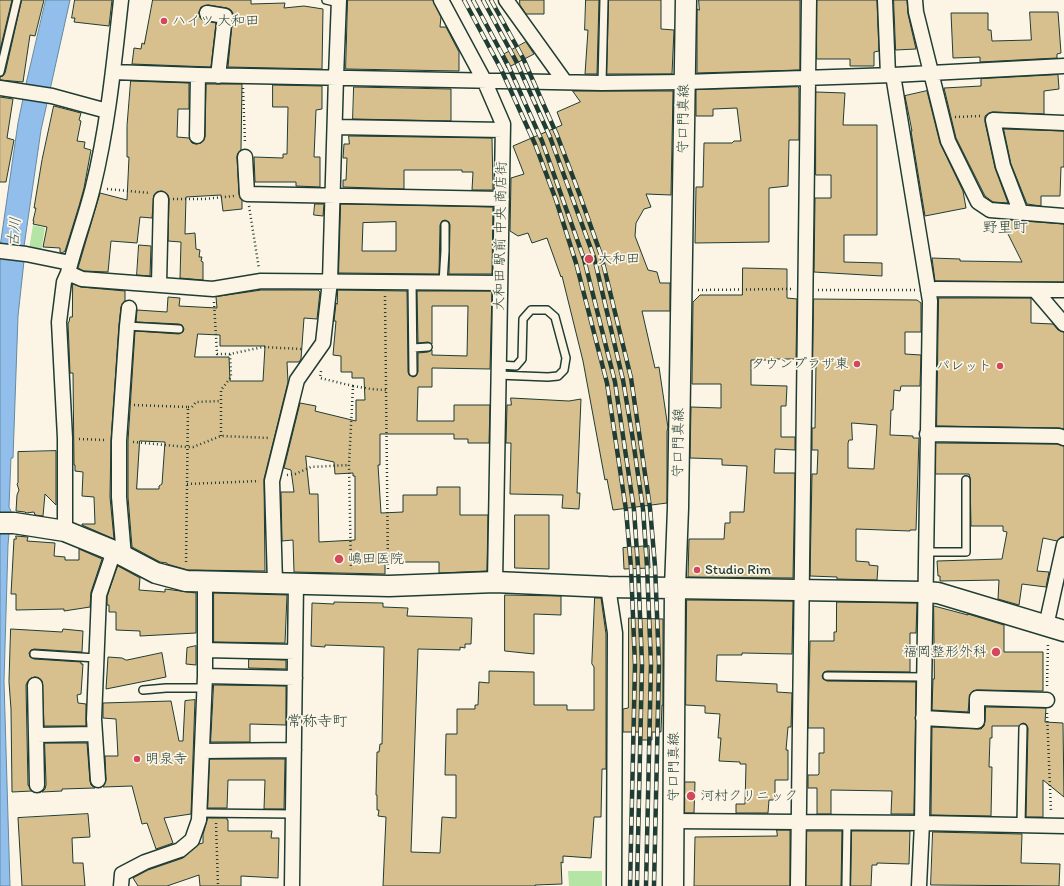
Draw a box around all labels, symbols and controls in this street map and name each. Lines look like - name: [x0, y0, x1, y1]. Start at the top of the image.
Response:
- place label: ハイツ 大和田: [172, 13, 259, 29]
- marker: ハイツ 大和田: [159, 16, 169, 26]
- street label: 守口門真線: [675, 84, 693, 154]
- street label: 大和田 駅前 中央 商店街: [491, 161, 511, 311]
- water label: 古川: [4, 216, 26, 248]
- district label: 野里町: [983, 219, 1027, 237]
- place label: 大和田: [598, 251, 640, 267]
- marker: 大和田: [583, 253, 595, 265]
- place label: タウンプラザ東: [751, 356, 849, 372]
- place label: パレット: [936, 358, 992, 374]
- marker: タウンプラザ東: [852, 359, 862, 369]
- marker: パレット: [995, 361, 1005, 371]
- street label: 守口門真線: [670, 408, 688, 478]
- place label: 嶋田医院: [348, 551, 404, 567]
- marker: 嶋田医院: [333, 553, 345, 565]
- place label: Studio Rim: [705, 562, 771, 578]
- marker: Studio Rim: [692, 565, 702, 575]
- place label: 福岡整形外科: [903, 644, 987, 660]
- marker: 福岡整形外科: [990, 646, 1002, 658]
- district label: 常称寺町: [287, 713, 347, 731]
- street label: 守口門真線: [666, 732, 682, 802]
- place label: 明泉寺: [145, 751, 187, 767]
- marker: 明泉寺: [132, 754, 142, 764]
- place label: 河村クリニック: [700, 788, 798, 804]
- marker: 河村クリニック: [685, 790, 697, 802]

